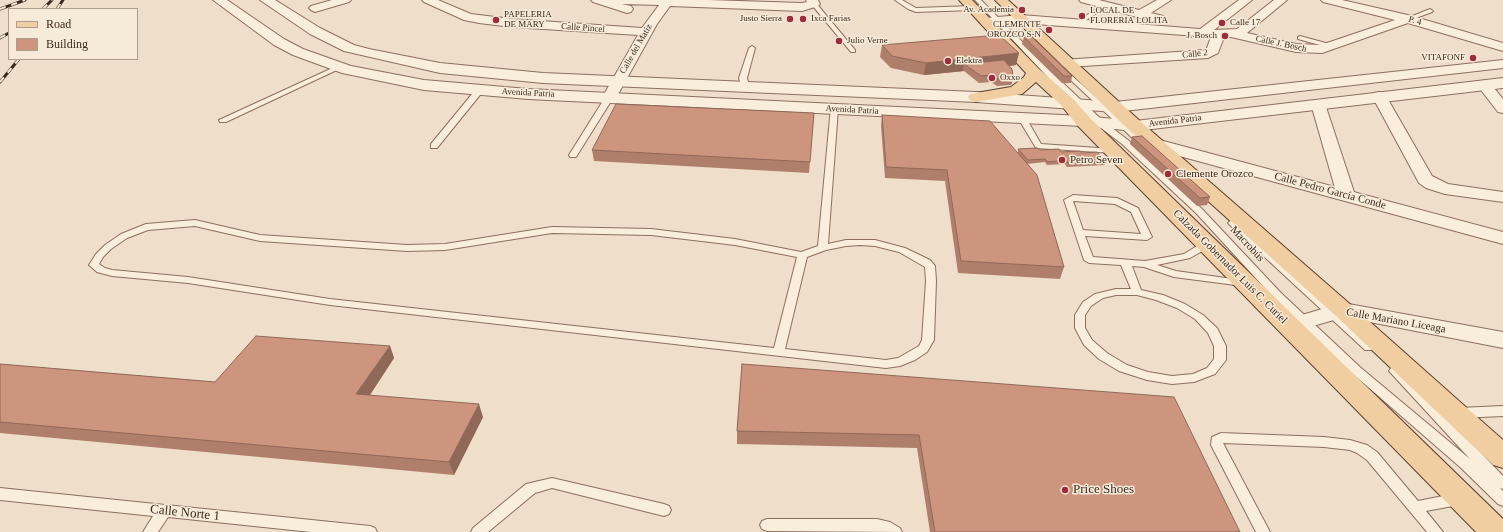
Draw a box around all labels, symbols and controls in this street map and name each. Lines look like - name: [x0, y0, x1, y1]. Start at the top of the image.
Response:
- place label: Av. Academia: [963, 5, 1014, 15]
- marker: Av. Academia: [1017, 5, 1027, 15]
- place label: LOCAL DE FLORERIA LOLITA: [1090, 6, 1168, 27]
- legend: [8, 8, 138, 60]
- place label: PAPELERIA DE MARY: [504, 10, 552, 31]
- marker: LOCAL DE FLORERIA LOLITA: [1077, 11, 1087, 21]
- place label: Justo Sierra: [740, 14, 782, 24]
- marker: Justo Sierra: [785, 14, 795, 24]
- marker: Ixca Farias: [798, 14, 808, 24]
- place label: Ixca Farias: [811, 14, 851, 24]
- street label: P. 4: [1407, 14, 1423, 28]
- marker: PAPELERIA DE MARY: [491, 15, 501, 25]
- text: Road: [46, 17, 71, 31]
- marker: Calle 17: [1217, 18, 1227, 28]
- place label: Calle 17: [1230, 18, 1260, 28]
- place label: CLEMENTE OROZCO S-N: [987, 20, 1041, 41]
- street label: Calle Pincel: [561, 21, 605, 35]
- street label: Calle del Matiz: [617, 22, 655, 76]
- marker: CLEMENTE OROZCO S-N: [1044, 25, 1054, 35]
- place label: J. Bosch: [1186, 31, 1217, 41]
- marker: J. Bosch: [1220, 31, 1230, 41]
- street label: Calle J. Bosch: [1255, 33, 1307, 55]
- marker: Julio Verne: [834, 36, 844, 46]
- place label: Julio Verne: [847, 36, 888, 46]
- text: Building: [46, 37, 88, 51]
- street label: Calle 2: [1182, 47, 1208, 61]
- place label: VITAFONF: [1421, 53, 1465, 63]
- marker: VITAFONF: [1468, 53, 1478, 63]
- marker: Elektra: [943, 56, 953, 66]
- place label: Elektra: [956, 56, 982, 66]
- marker: Oxxo: [987, 73, 997, 83]
- place label: Oxxo: [1000, 73, 1020, 83]
- street label: Avenida Patria: [501, 86, 555, 100]
- street label: Avenida Patria: [825, 103, 879, 117]
- street label: Avenida Patria: [1148, 112, 1202, 130]
- place label: Petro Seven: [1070, 153, 1123, 167]
- marker: Petro Seven: [1057, 155, 1067, 165]
- place label: Clemente Orozco: [1176, 167, 1253, 181]
- marker: Clemente Orozco: [1163, 169, 1173, 179]
- street label: Calle Pedro García Conde: [1273, 170, 1387, 212]
- street label: Calzada Gobernador Luis C. Curiel: [1170, 207, 1290, 327]
- street label: Macrobús: [1227, 223, 1267, 265]
- street label: Calle Mariano Liceaga: [1345, 306, 1447, 336]
- place label: Price Shoes: [1073, 482, 1134, 498]
- marker: Price Shoes: [1060, 485, 1070, 495]
- street label: Calle Norte 1: [149, 502, 221, 524]

